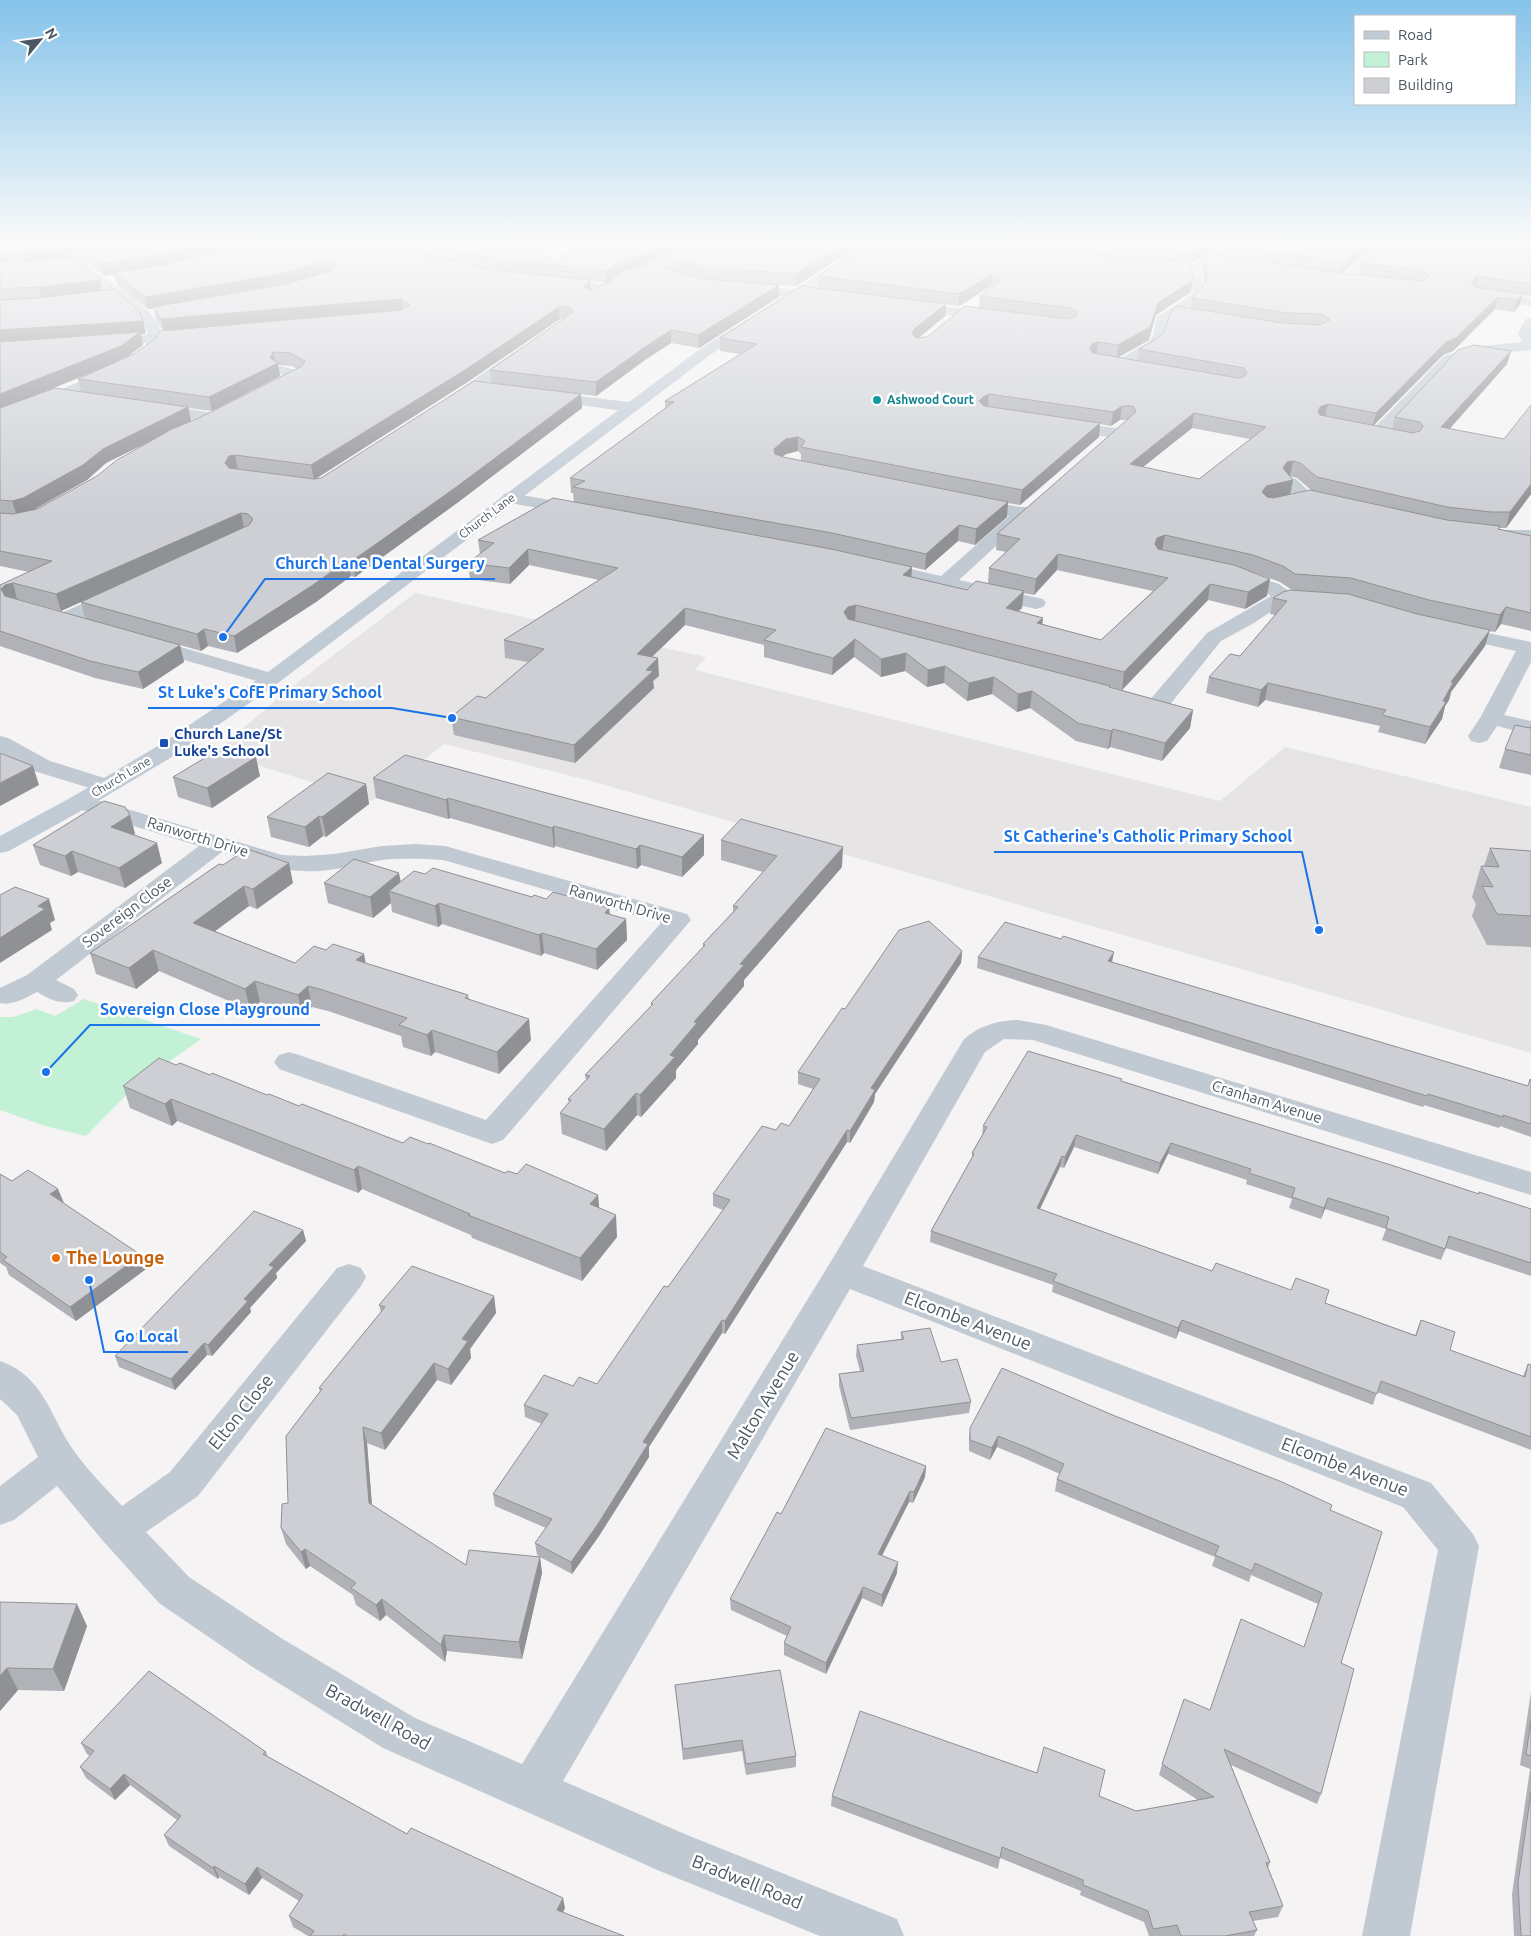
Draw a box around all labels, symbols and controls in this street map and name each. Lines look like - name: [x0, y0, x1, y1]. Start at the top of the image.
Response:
- north arrow: [15, 15, 65, 65]
- legend: [1354, 15, 1516, 105]
- text: N: [42, 25, 61, 42]
- text: Road: [1398, 26, 1433, 43]
- text: Park: [1398, 51, 1428, 68]
- text: Building: [1398, 76, 1453, 93]
- place label: Ashwood Court: [887, 393, 974, 406]
- marker: Ashwood Court: [871, 394, 883, 406]
- street label: Church Lane: [456, 490, 517, 541]
- callout: Church Lane Dental Surgery: [265, 548, 495, 579]
- text: Church Lane Dental Surgery: [275, 554, 485, 572]
- callout: St Luke's CofE Primary School: [148, 677, 392, 708]
- text: St Luke's CofE Primary School: [158, 683, 382, 701]
- place label: Church Lane/St Luke's School: [174, 725, 283, 759]
- marker: Church Lane/St Luke's School: [158, 737, 170, 749]
- street label: Church Lane: [89, 754, 153, 799]
- street label: Ranworth Drive: [145, 813, 251, 860]
- callout: St Catherine's Catholic Primary School: [994, 821, 1302, 852]
- text: St Catherine's Catholic Primary School: [1004, 827, 1292, 845]
- street label: Sovereign Close: [79, 873, 175, 951]
- street label: Ranworth Drive: [567, 881, 673, 926]
- callout: Sovereign Close Playground: [90, 994, 320, 1025]
- text: Sovereign Close Playground: [100, 1000, 310, 1018]
- street label: Cranham Avenue: [1210, 1077, 1324, 1126]
- place label: The Lounge: [66, 1247, 165, 1267]
- marker: The Lounge: [50, 1252, 62, 1264]
- street label: Elcombe Avenue: [902, 1287, 1035, 1353]
- callout: Go Local: [104, 1321, 188, 1352]
- text: Go Local: [114, 1327, 178, 1345]
- street label: Malton Avenue: [722, 1347, 802, 1462]
- street label: Elton Close: [204, 1370, 277, 1453]
- street label: Elcombe Avenue: [1279, 1433, 1412, 1499]
- street label: Bradwell Road: [322, 1679, 434, 1753]
- street label: Bradwell Road: [689, 1850, 805, 1912]

